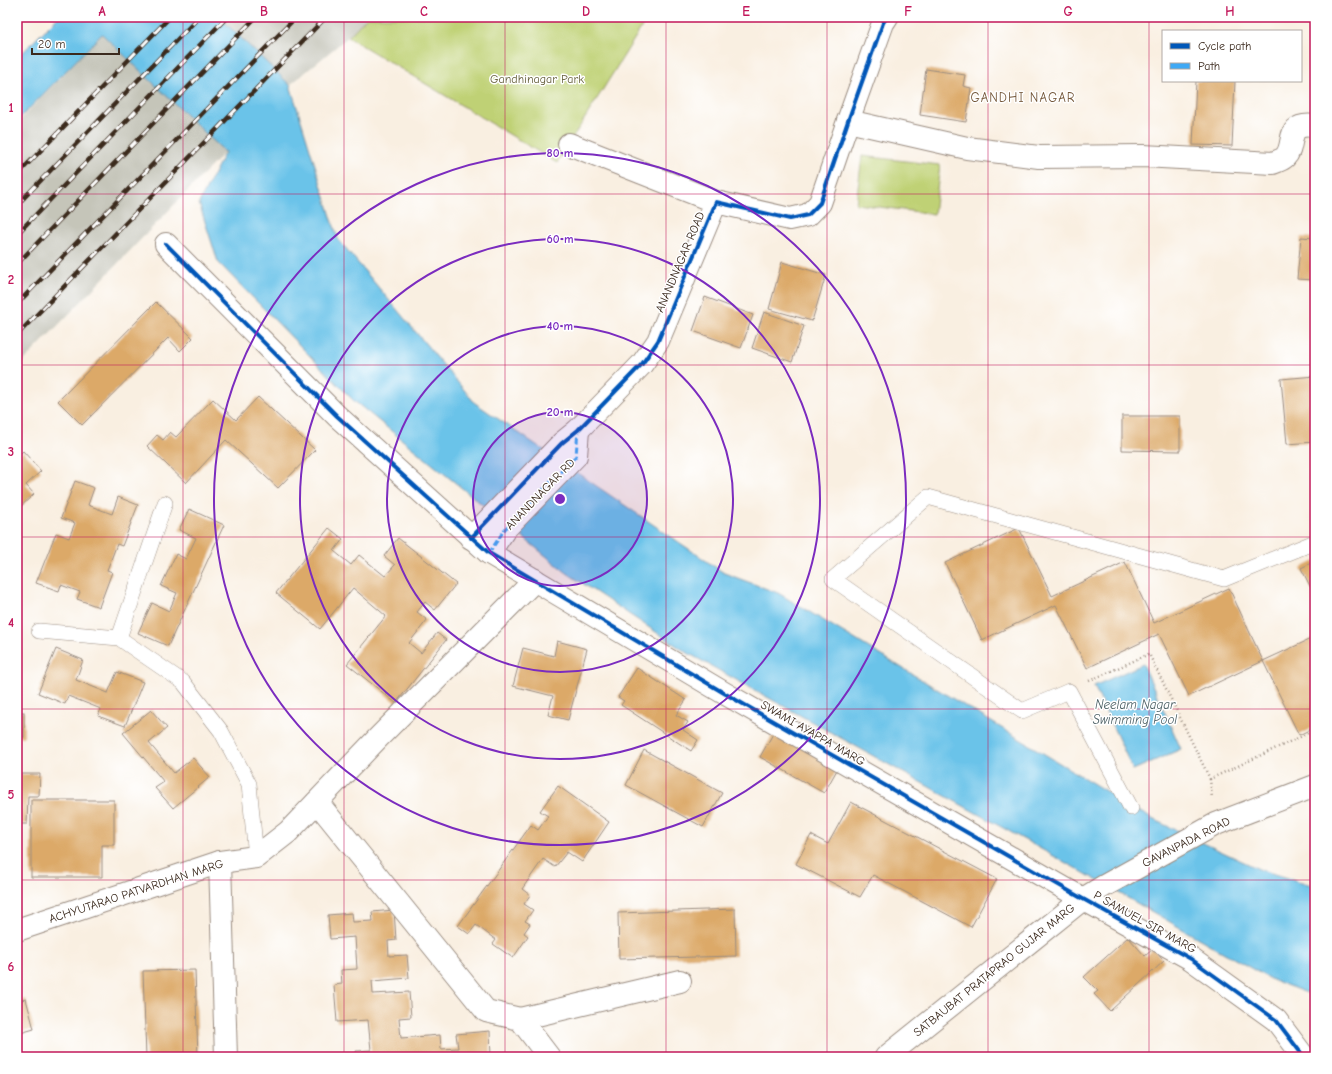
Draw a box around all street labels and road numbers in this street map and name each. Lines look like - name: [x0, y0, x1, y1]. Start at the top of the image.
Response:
- street label: ANANDNAGAR ROAD: [652, 209, 708, 315]
- street label: ANANDNAGAR RD: [502, 455, 578, 533]
- street label: SWAMI AYAPPA MARG: [758, 697, 868, 769]
- street label: GAVANPADA ROAD: [1140, 814, 1232, 870]
- street label: ACHYUTARAO PATVARDHAN MARG: [47, 856, 225, 926]
- street label: P SAMUEL SIR MARG: [1091, 888, 1199, 956]
- street label: SATBAUBAT PRATAPRAO GUJAR MARG: [911, 900, 1078, 1039]

